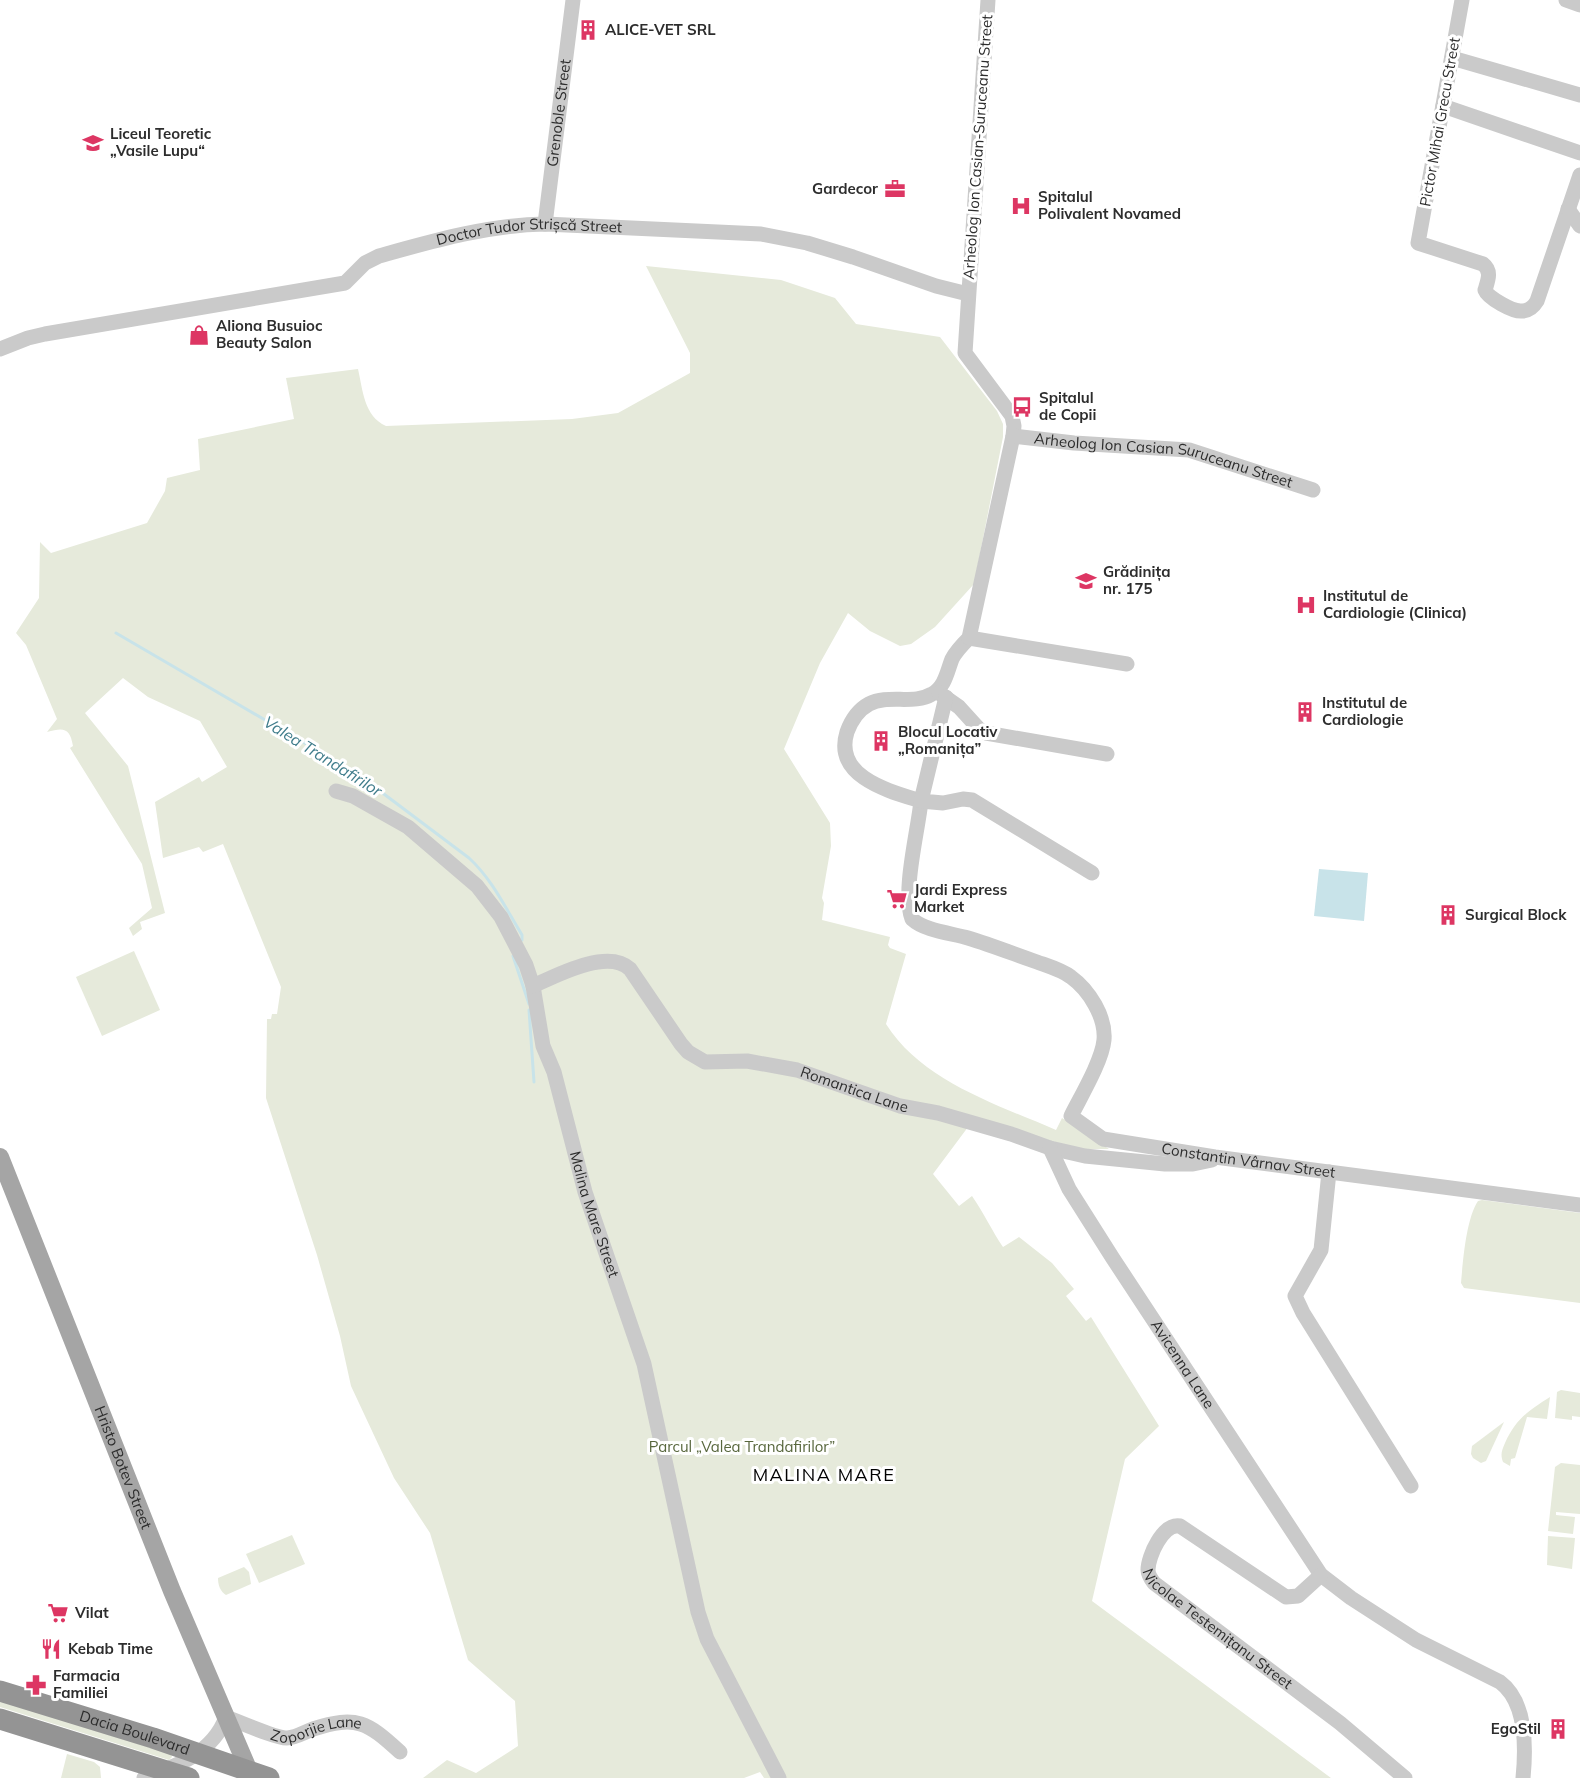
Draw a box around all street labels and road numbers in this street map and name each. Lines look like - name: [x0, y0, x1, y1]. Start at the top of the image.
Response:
- street label: Arheolog Ion Casian-Suruceanu Street: [959, 14, 996, 280]
- street label: Pictor Mihai Grecu Street: [1415, 36, 1464, 208]
- street label: Grenoble Street: [542, 58, 575, 168]
- street label: Doctor Tudor Strișcă Street: [434, 214, 623, 249]
- street label: Arheolog Ion Casian Suruceanu Street: [1033, 428, 1295, 492]
- street label: Romantica Lane: [798, 1062, 910, 1116]
- street label: Constantin Vârnav Street: [1160, 1139, 1337, 1182]
- street label: Malina Mare Street: [566, 1149, 624, 1280]
- street label: Avicenna Lane: [1147, 1316, 1219, 1412]
- street label: Hristo Botev Street: [91, 1403, 156, 1532]
- street label: Nicolae Testemițanu Street: [1138, 1566, 1296, 1693]
- street label: Dacia Boulevard: [77, 1706, 192, 1759]
- street label: Zoporjie Lane: [268, 1712, 364, 1747]

